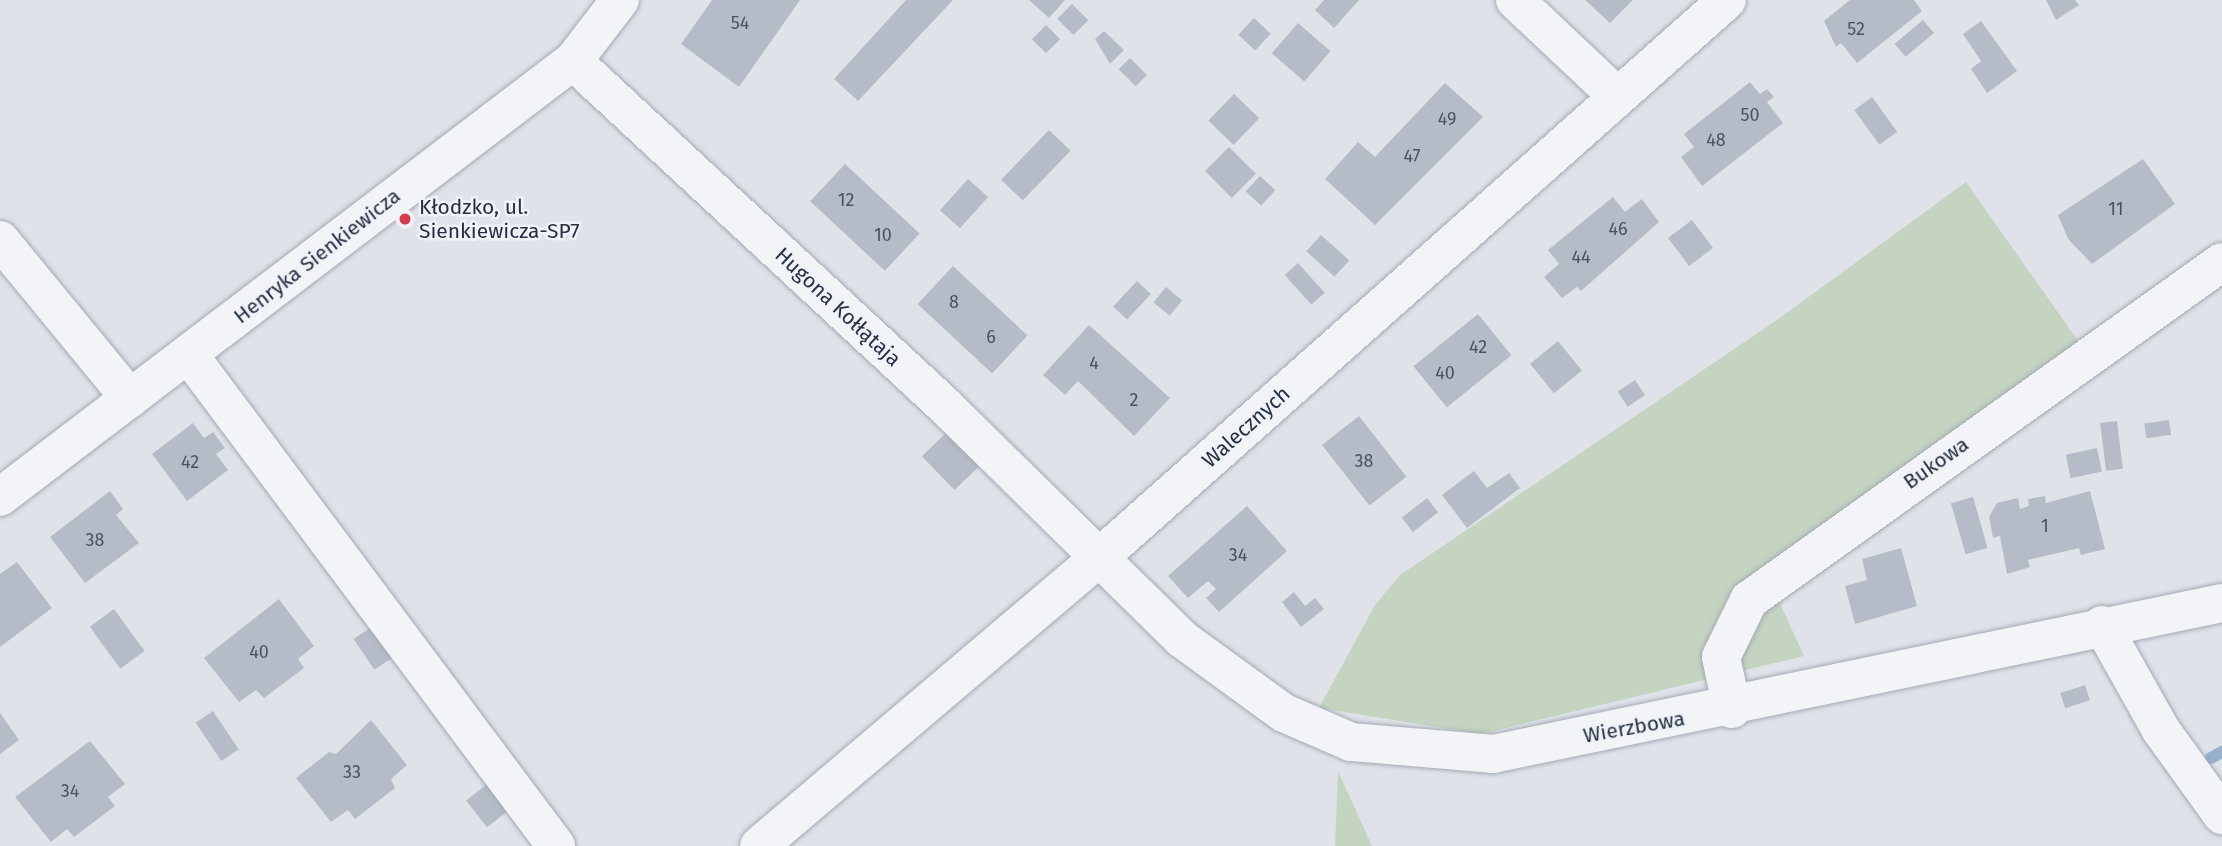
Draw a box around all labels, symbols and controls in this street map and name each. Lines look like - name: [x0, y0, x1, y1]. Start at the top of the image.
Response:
- house number: 54: [731, 12, 749, 34]
- house number: 52: [1847, 18, 1865, 40]
- house number: 50: [1740, 104, 1760, 126]
- house number: 49: [1438, 108, 1456, 130]
- house number: 48: [1706, 129, 1726, 151]
- house number: 47: [1403, 145, 1421, 167]
- street label: Henryka Sienkiewicza: [229, 183, 405, 329]
- house number: 12: [838, 189, 854, 211]
- place label: Kłodzko, ul. Sienkiewicza-SP7: [419, 194, 580, 244]
- house number: 11: [2108, 198, 2124, 220]
- marker: Kłodzko, ul. Sienkiewicza-SP7: [397, 211, 413, 227]
- house number: 46: [1608, 218, 1628, 240]
- house number: 10: [874, 224, 892, 246]
- street label: Hugona Kołłątaja: [770, 242, 906, 372]
- house number: 44: [1571, 246, 1591, 268]
- house number: 8: [949, 291, 959, 313]
- house number: 6: [986, 326, 996, 348]
- house number: 42: [1469, 336, 1487, 358]
- house number: 4: [1089, 352, 1099, 374]
- house number: 40: [1435, 362, 1455, 384]
- street label: Walecznych: [1197, 381, 1295, 473]
- house number: 2: [1130, 389, 1138, 411]
- street label: Bukowa: [1898, 431, 1974, 495]
- house number: 38: [1355, 450, 1373, 472]
- house number: 42: [181, 451, 199, 473]
- house number: 1: [2041, 515, 2049, 537]
- house number: 38: [86, 529, 104, 551]
- house number: 34: [1229, 544, 1247, 566]
- house number: 40: [249, 641, 269, 663]
- street label: Wierzbowa: [1581, 706, 1687, 748]
- house number: 33: [343, 761, 361, 783]
- house number: 34: [61, 780, 79, 802]

